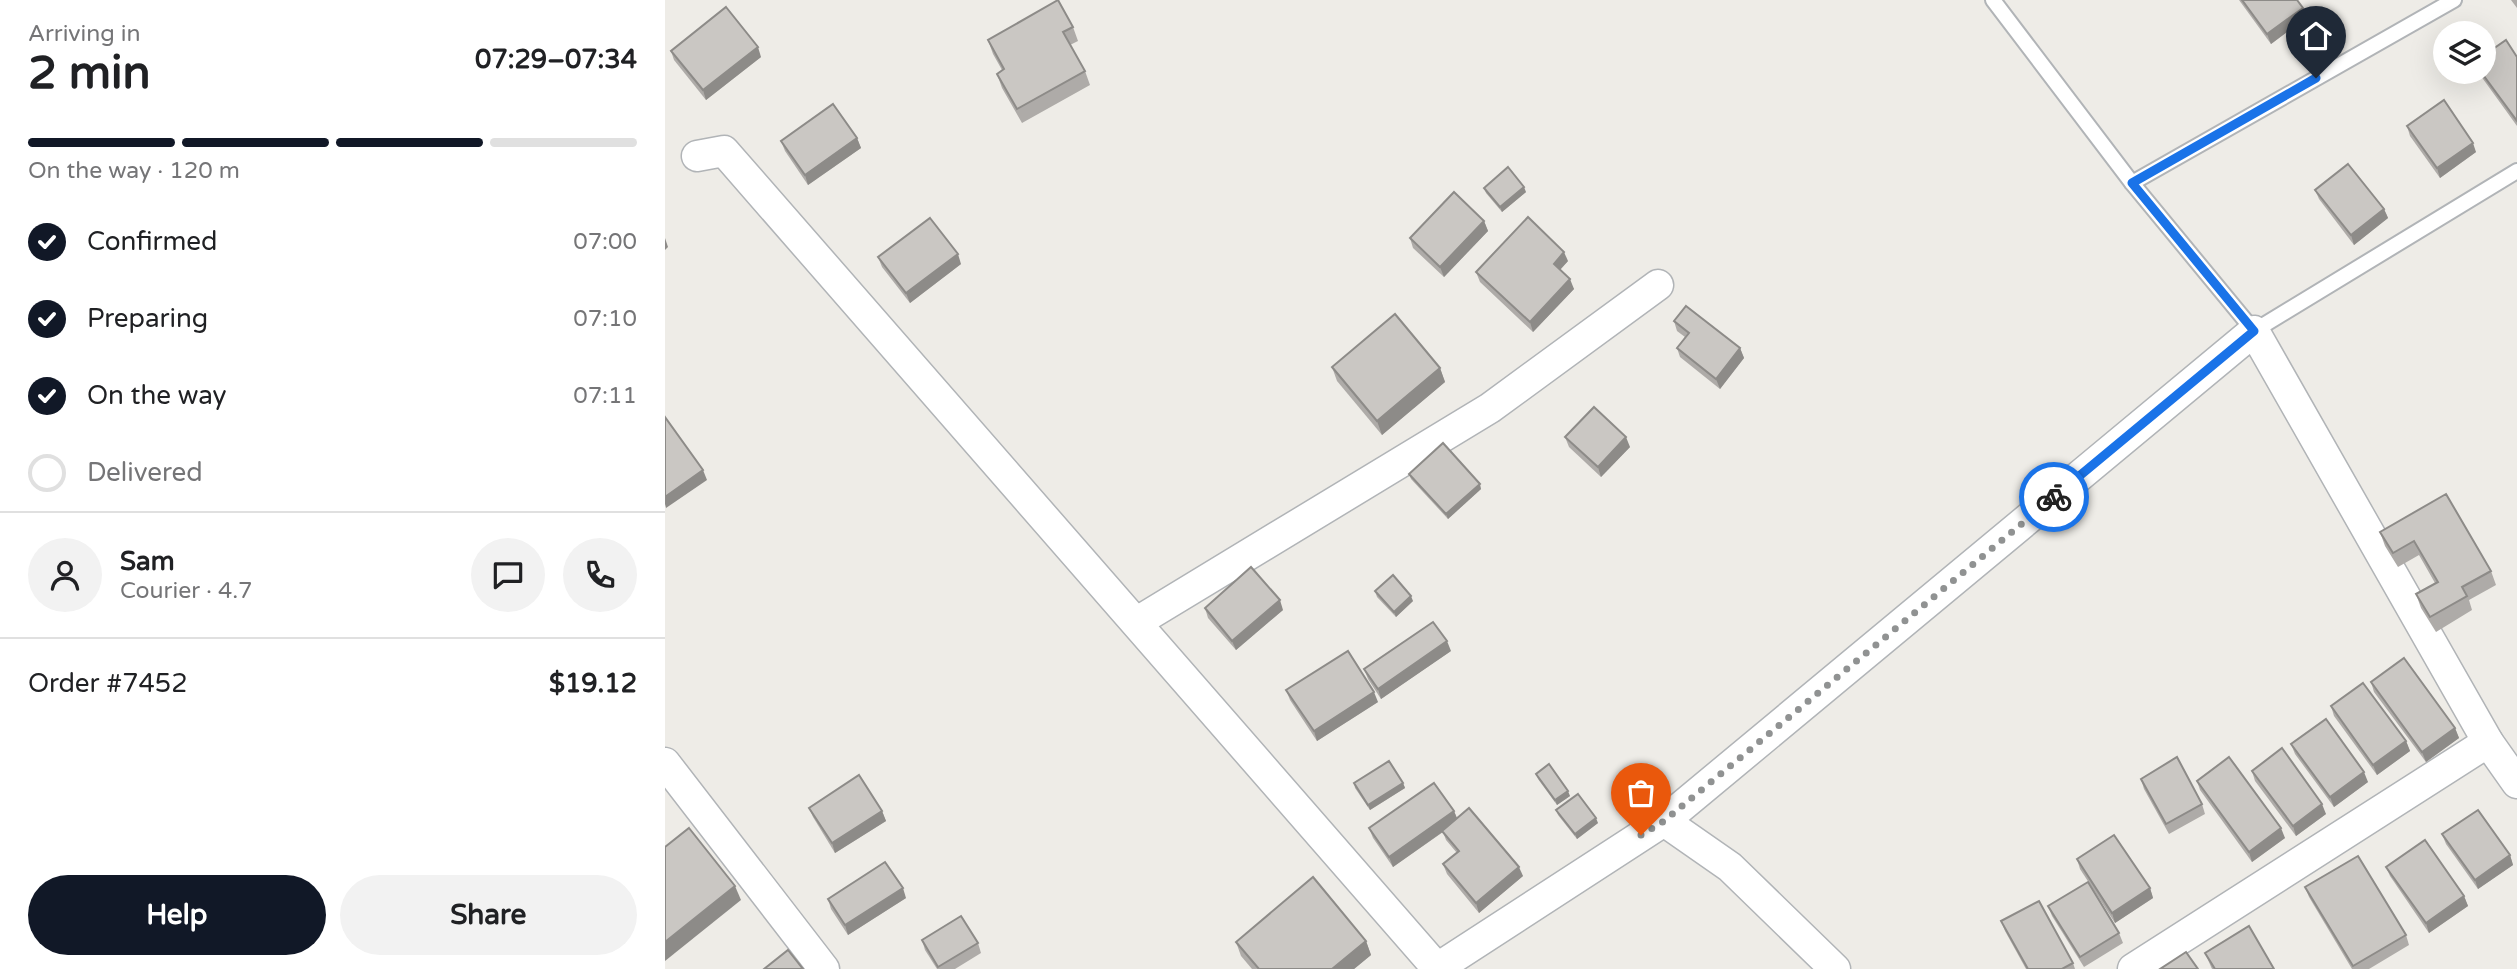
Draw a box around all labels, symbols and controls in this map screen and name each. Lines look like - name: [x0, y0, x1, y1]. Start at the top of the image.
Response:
- pin: [2286, 6, 2346, 78]
- icon: home: [2297, 17, 2335, 55]
- text: Arriving in: [28, 20, 141, 48]
- map controls: [2433, 21, 2496, 84]
- button: layers: [2433, 21, 2496, 84]
- text: 07:29–07:34: [475, 44, 637, 75]
- text: 2 min: [28, 46, 151, 101]
- text: On the way · 120 m: [28, 157, 240, 185]
- icon: check: [28, 223, 66, 261]
- text: Confirmed: [87, 226, 217, 257]
- text: 07:00: [573, 228, 637, 256]
- icon: check: [28, 300, 66, 338]
- text: Preparing: [87, 303, 208, 334]
- text: 07:10: [573, 305, 637, 333]
- icon: check: [28, 377, 66, 415]
- text: On the way: [87, 380, 227, 411]
- text: 07:11: [573, 382, 637, 410]
- text: Delivered: [87, 457, 203, 488]
- courier: [2019, 462, 2089, 532]
- icon: bike: [2035, 478, 2073, 516]
- button: person: [28, 538, 102, 612]
- button: chat: [471, 538, 545, 612]
- button: phone: [563, 538, 637, 612]
- text: Sam: [120, 546, 175, 577]
- text: Courier · 4.7: [120, 577, 253, 605]
- text: Order #7452: [28, 668, 188, 699]
- text: $19.12: [549, 668, 637, 699]
- pin: [1611, 763, 1671, 835]
- icon: bag: [1622, 774, 1660, 812]
- button: Help: [28, 875, 326, 955]
- button: Share: [340, 875, 637, 955]

